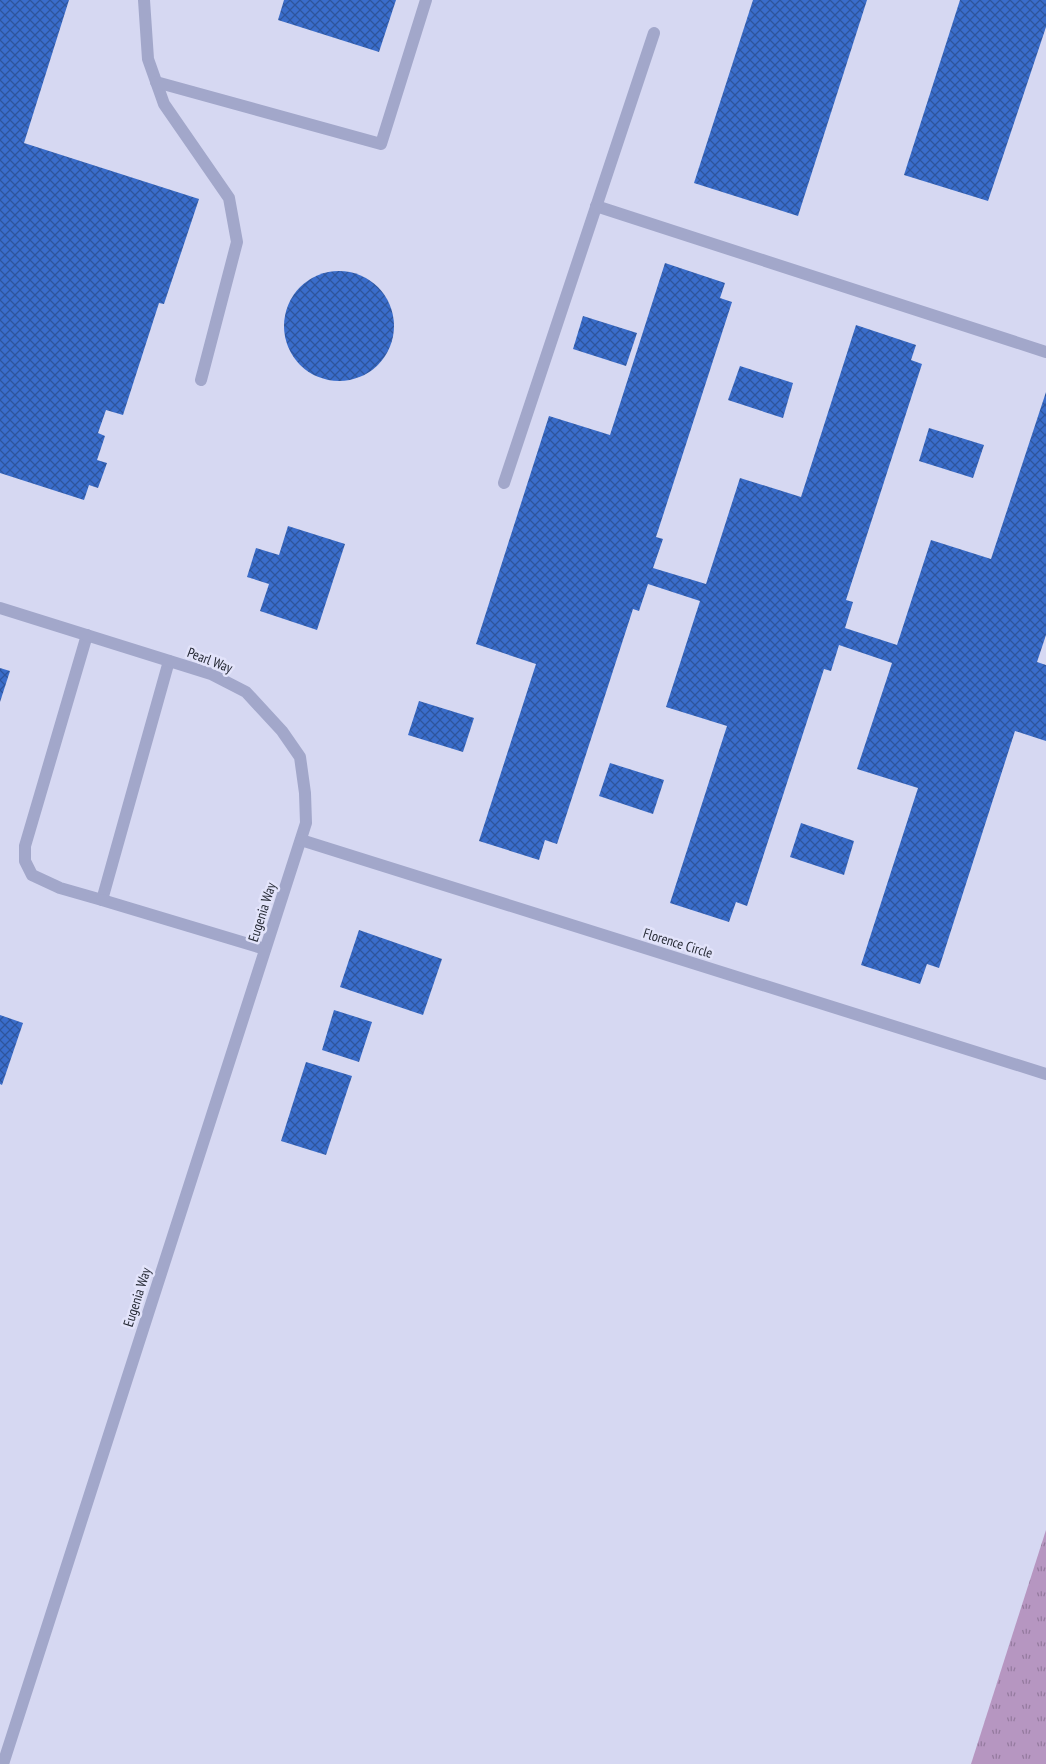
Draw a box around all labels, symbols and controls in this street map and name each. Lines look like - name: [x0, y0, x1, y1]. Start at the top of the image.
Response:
- street label: Pearl Way: [185, 643, 236, 677]
- street label: Eugenia Way: [244, 879, 280, 944]
- street label: Florence Circle: [641, 924, 715, 962]
- street label: Eugenia Way: [119, 1264, 155, 1329]

